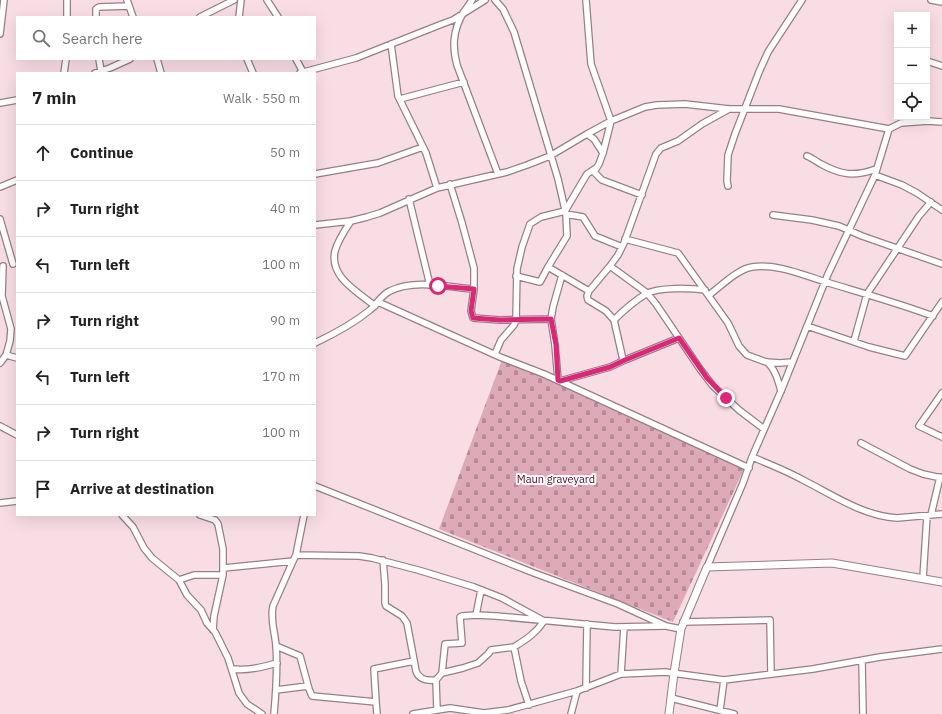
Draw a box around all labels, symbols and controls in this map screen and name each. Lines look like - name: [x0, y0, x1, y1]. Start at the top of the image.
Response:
- map controls: [894, 12, 930, 120]
- button: +: [894, 12, 930, 48]
- search box: [16, 16, 316, 60]
- icon: search: [30, 27, 52, 49]
- text: Search here: [62, 29, 142, 48]
- button: −: [894, 48, 930, 84]
- button: locate: [894, 84, 930, 120]
- text: 7 min: [32, 87, 76, 109]
- text: Walk · 550 m: [223, 90, 300, 107]
- icon: ahead: [32, 142, 54, 164]
- text: Continue: [70, 143, 134, 162]
- text: 50 m: [270, 144, 300, 161]
- icon: right: [32, 198, 54, 220]
- text: Turn right: [70, 199, 139, 218]
- text: 40 m: [270, 200, 300, 217]
- icon: left: [32, 254, 54, 276]
- text: Turn left: [70, 255, 130, 274]
- text: 100 m: [262, 256, 300, 273]
- route start: [429, 277, 447, 295]
- icon: right: [32, 310, 54, 332]
- text: Turn right: [70, 311, 139, 330]
- text: 90 m: [270, 312, 300, 329]
- icon: left: [32, 366, 54, 388]
- text: Turn left: [70, 367, 130, 386]
- text: 170 m: [262, 368, 300, 385]
- route end: [717, 389, 735, 407]
- icon: right: [32, 422, 54, 444]
- text: Turn right: [70, 423, 139, 442]
- text: 100 m: [262, 424, 300, 441]
- park label: Maun graveyard: [517, 472, 595, 486]
- icon: arrive: [32, 478, 54, 500]
- text: Arrive at destination: [70, 479, 214, 498]

